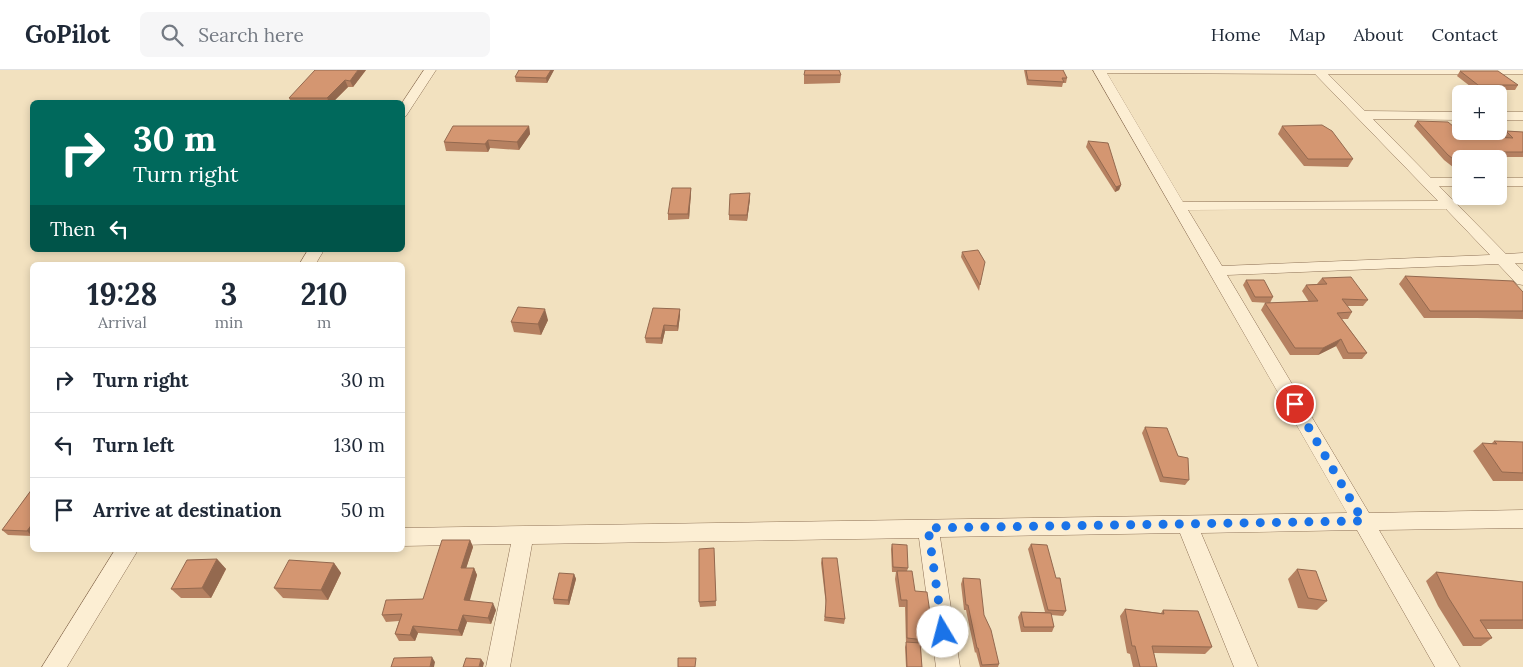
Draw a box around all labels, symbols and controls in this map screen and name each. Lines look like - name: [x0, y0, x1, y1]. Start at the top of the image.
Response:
- search box: [140, 12, 490, 57]
- text: GoPilot: [25, 19, 110, 50]
- icon: search: [158, 21, 186, 49]
- text: Search here: [198, 23, 304, 47]
- text: Home: [1211, 23, 1261, 46]
- text: Map: [1289, 23, 1325, 46]
- text: About: [1353, 23, 1403, 46]
- text: Contact: [1431, 23, 1498, 46]
- map controls: [1452, 85, 1507, 205]
- button: +: [1452, 85, 1507, 140]
- text: 30 m: [133, 116, 216, 161]
- icon: right: [50, 120, 115, 185]
- button: −: [1452, 150, 1507, 205]
- text: Turn right: [133, 160, 238, 188]
- icon: left: [105, 215, 133, 243]
- text: Then: [50, 217, 95, 241]
- text: 19:28: [87, 275, 157, 313]
- text: 3: [221, 275, 237, 313]
- text: 210: [300, 275, 348, 313]
- text: Arrival: [98, 312, 147, 332]
- text: min: [215, 312, 243, 332]
- text: m: [317, 312, 331, 332]
- icon: right: [50, 366, 78, 394]
- text: Turn right: [93, 368, 189, 392]
- text: 30 m: [341, 368, 385, 392]
- pin: [1274, 383, 1316, 425]
- icon: arrive: [1281, 390, 1309, 418]
- icon: left: [50, 431, 78, 459]
- text: Turn left: [93, 433, 174, 457]
- text: 130 m: [334, 433, 385, 457]
- icon: arrive: [50, 496, 78, 524]
- text: Arrive at destination: [93, 498, 282, 522]
- text: 50 m: [341, 498, 385, 522]
- position arrow: [916, 605, 968, 657]

